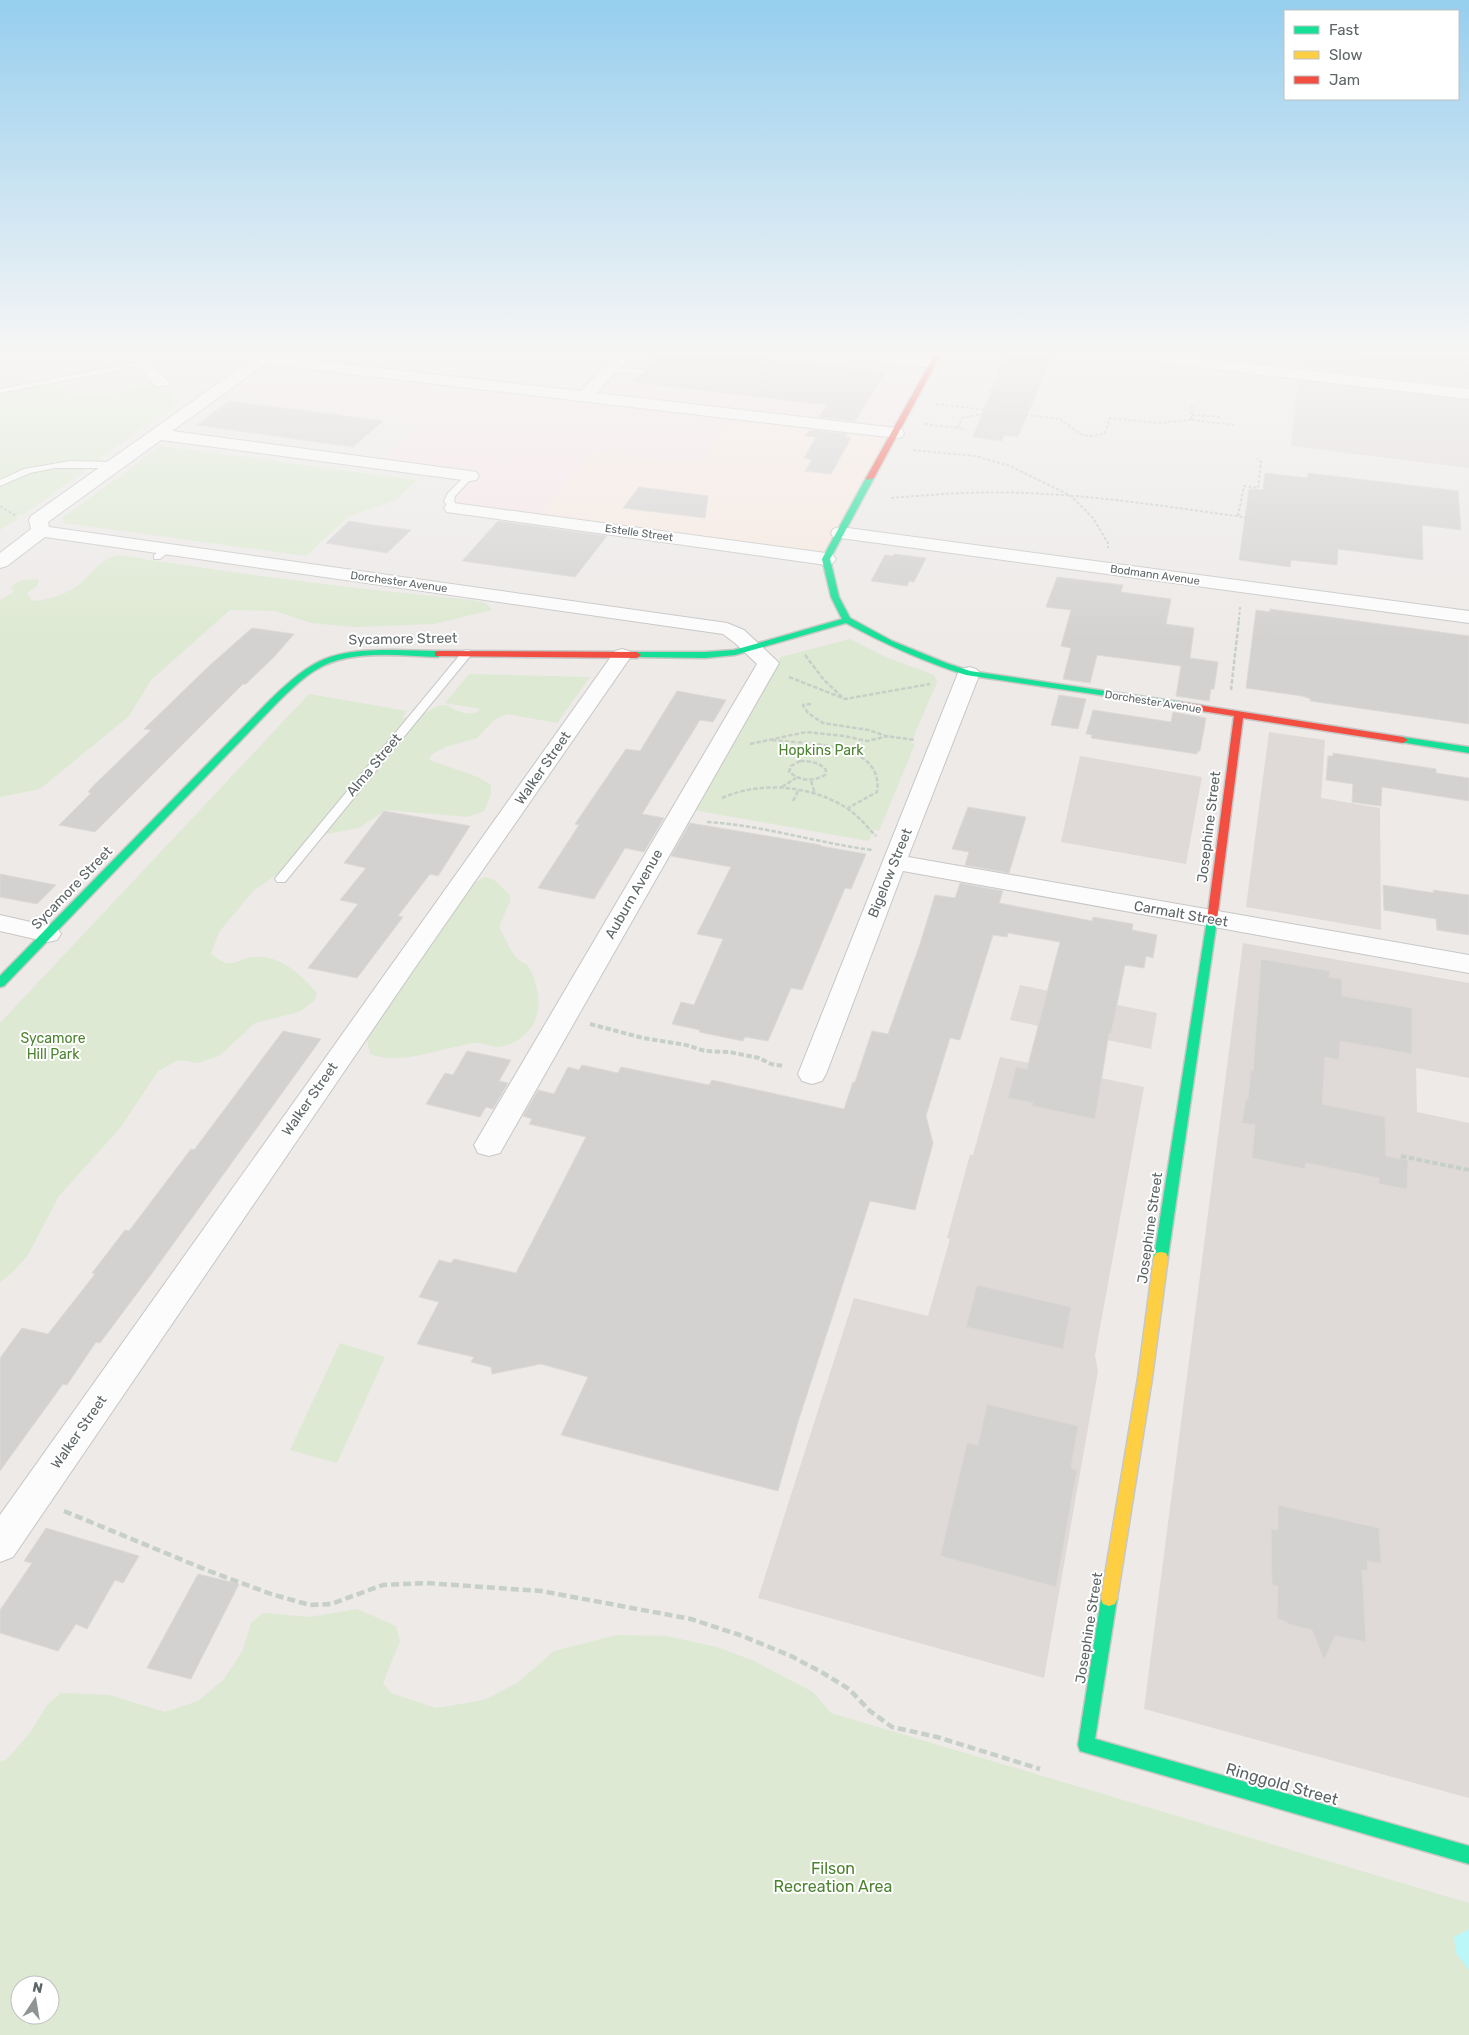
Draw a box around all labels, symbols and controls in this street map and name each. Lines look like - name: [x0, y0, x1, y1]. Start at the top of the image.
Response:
- legend: [1284, 10, 1459, 100]
- text: Fast: [1329, 21, 1359, 39]
- text: Slow: [1329, 46, 1362, 64]
- text: Jam: [1329, 71, 1360, 89]
- street label: Estelle Street: [604, 522, 675, 544]
- street label: Bodmann Avenue: [1109, 562, 1201, 588]
- street label: Dorchester Avenue: [350, 569, 448, 595]
- street label: Sycamore Street: [348, 630, 458, 648]
- street label: Dorchester Avenue: [1104, 688, 1202, 716]
- street label: Walker Street: [511, 728, 575, 808]
- street label: Alma Street: [343, 730, 406, 800]
- park label: Hopkins Park: [778, 742, 864, 759]
- street label: Josephine Street: [1194, 770, 1224, 884]
- street label: Bigelow Street: [864, 825, 916, 920]
- street label: Sycamore Street: [28, 843, 116, 933]
- street label: Auburn Avenue: [602, 846, 667, 942]
- street label: Carmalt Street: [1133, 897, 1230, 931]
- park label: Sycamore Hill Park: [20, 1030, 86, 1063]
- street label: Walker Street: [278, 1059, 342, 1139]
- street label: Josephine Street: [1134, 1171, 1166, 1285]
- street label: Walker Street: [47, 1392, 111, 1472]
- street label: Josephine Street: [1072, 1571, 1106, 1685]
- street label: Ringgold Street: [1224, 1759, 1340, 1809]
- park label: Filson Recreation Area: [774, 1859, 892, 1896]
- north arrow: [10, 1975, 60, 2025]
- text: N: [31, 1978, 44, 1997]

